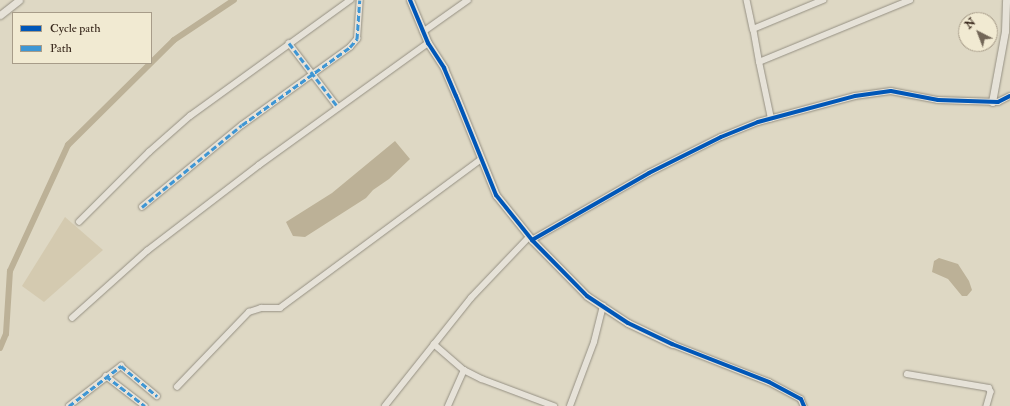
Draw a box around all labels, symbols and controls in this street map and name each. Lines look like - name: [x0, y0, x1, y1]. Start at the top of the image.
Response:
- legend: [12, 12, 152, 64]
- north arrow: [958, 12, 998, 52]
- text: N: [962, 15, 978, 32]
- text: Cycle path: [50, 21, 100, 36]
- text: Path: [50, 41, 72, 56]

